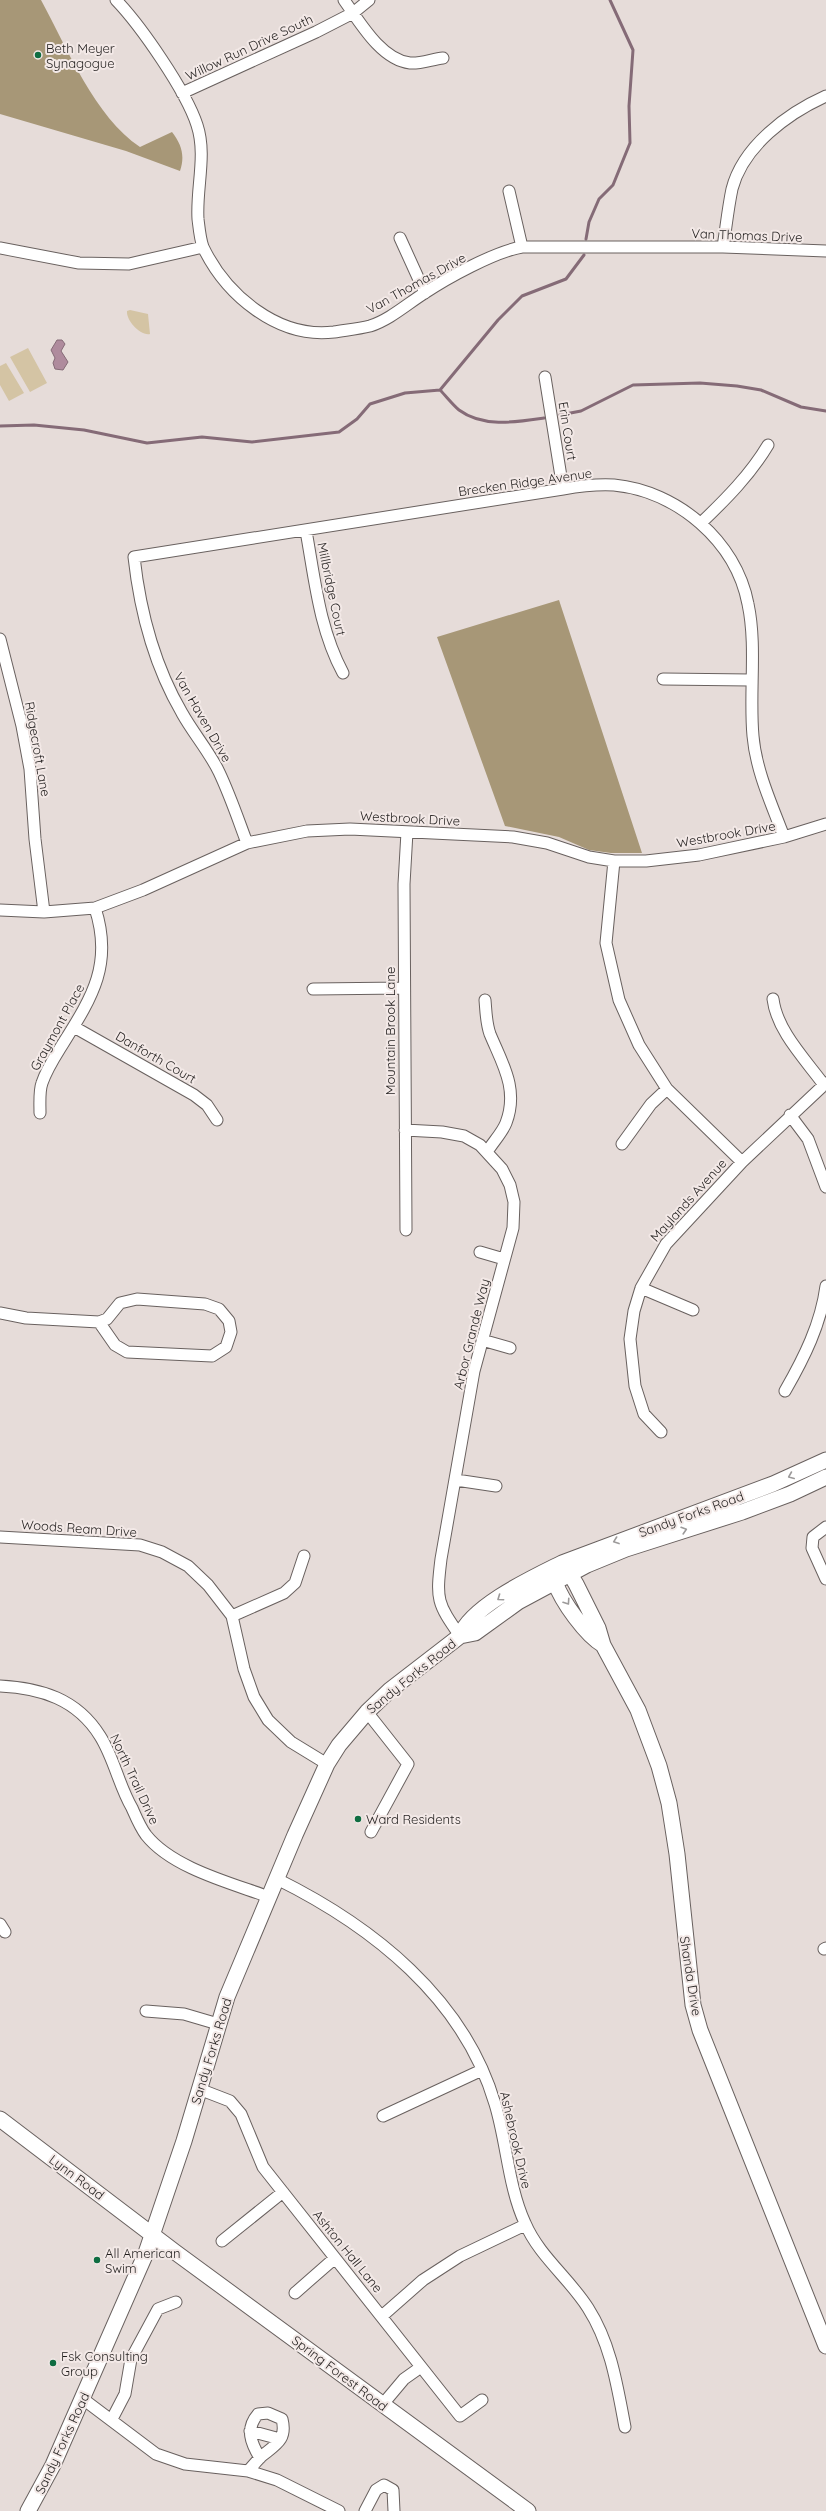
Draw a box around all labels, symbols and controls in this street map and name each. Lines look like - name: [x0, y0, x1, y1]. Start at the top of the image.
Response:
- street label: Willow Run Drive South: [183, 10, 315, 84]
- place label: Beth Meyer Synagogue: [46, 40, 115, 71]
- marker: Beth Meyer Synagogue: [33, 50, 43, 60]
- street label: Van Thomas Drive: [691, 225, 803, 245]
- street label: Van Thomas Drive: [363, 249, 469, 317]
- street label: Erin Court: [555, 400, 581, 462]
- street label: Brecken Ridge Avenue: [457, 465, 593, 499]
- street label: Millbridge Court: [314, 541, 350, 637]
- street label: Van Haven Drive: [171, 669, 235, 765]
- street label: Ridgecroft Lane: [22, 700, 54, 798]
- street label: Westbrook Drive: [359, 807, 461, 829]
- street label: Westbrook Drive: [675, 817, 777, 851]
- street label: Mountain Brook Lane: [382, 967, 398, 1095]
- street label: Graymont Place: [26, 981, 88, 1073]
- street label: Danforth Court: [113, 1028, 199, 1086]
- street label: Maylands Avenue: [646, 1155, 730, 1245]
- street label: Arbor Grande Way: [450, 1277, 492, 1391]
- one-way arrow: [787, 1472, 794, 1480]
- street label: Sandy Forks Road: [636, 1488, 746, 1540]
- street label: Woods Ream Drive: [20, 1516, 138, 1540]
- one-way arrow: [680, 1526, 687, 1535]
- one-way arrow: [613, 1537, 620, 1545]
- one-way arrow: [497, 1593, 504, 1600]
- one-way arrow: [562, 1598, 570, 1605]
- street label: Sandy Forks Road: [363, 1635, 459, 1717]
- street label: North Trail Drive: [107, 1731, 163, 1827]
- place label: Ward Residents: [366, 1811, 461, 1827]
- marker: Ward Residents: [353, 1814, 363, 1824]
- street label: Shanda Drive: [677, 1935, 705, 2017]
- street label: Sandy Forks Road: [187, 1996, 235, 2106]
- street label: Ashebrook Drive: [497, 2090, 535, 2190]
- street label: Lynn Road: [46, 2151, 108, 2203]
- street label: Ashton Hall Lane: [310, 2206, 386, 2296]
- place label: All American Swim: [105, 2245, 180, 2276]
- marker: All American Swim: [92, 2255, 102, 2265]
- street label: Spring Forest Road: [289, 2332, 391, 2414]
- place label: Fsk Consulting Group: [61, 2348, 148, 2379]
- marker: Fsk Consulting Group: [48, 2358, 58, 2368]
- street label: Sandy Forks Road: [31, 2390, 93, 2496]

